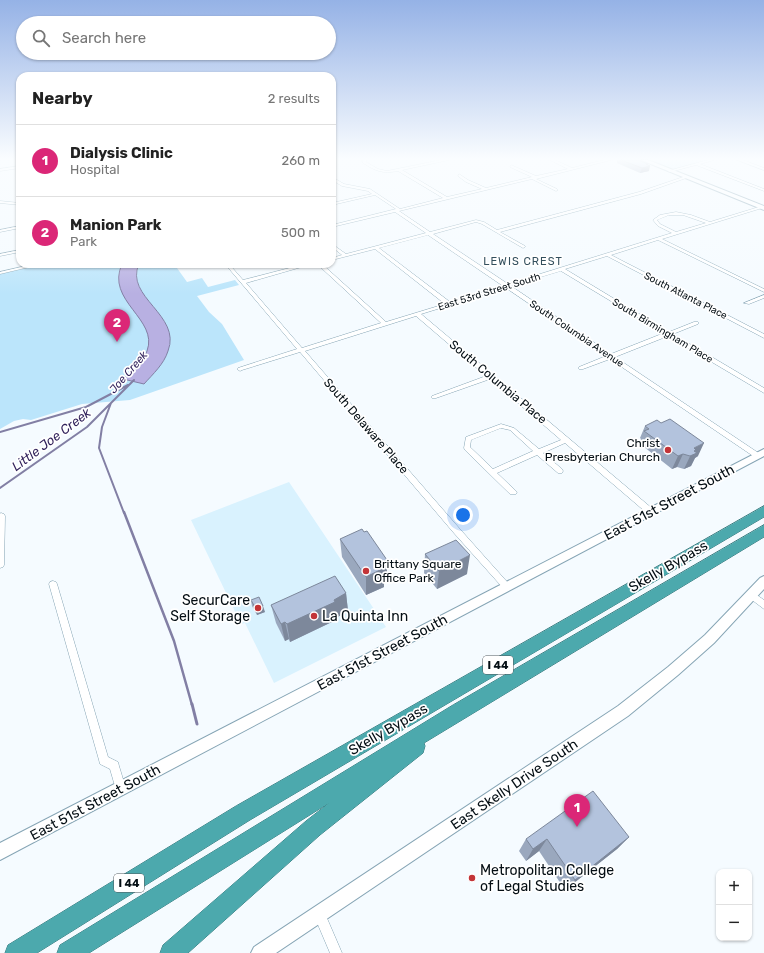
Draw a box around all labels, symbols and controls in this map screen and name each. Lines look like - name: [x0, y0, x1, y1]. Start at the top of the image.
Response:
- search box: [16, 16, 336, 60]
- icon: search: [30, 27, 52, 49]
- text: Search here: [62, 29, 146, 47]
- text: Nearby: [32, 88, 93, 108]
- text: 2 results: [268, 91, 320, 106]
- text: Dialysis Clinic: [70, 144, 173, 162]
- text: 1: [42, 153, 48, 168]
- text: 260 m: [282, 153, 320, 168]
- text: Hospital: [70, 162, 120, 177]
- text: Manion Park: [70, 216, 162, 234]
- text: 2: [41, 225, 49, 240]
- text: 500 m: [281, 225, 320, 240]
- text: Park: [70, 234, 97, 249]
- district label: LEWIS CREST: [483, 255, 563, 268]
- street label: South Atlanta Place: [642, 270, 730, 322]
- street label: East 53rd Street South: [437, 271, 542, 313]
- street label: South Birmingham Place: [610, 296, 715, 366]
- street label: South Columbia Avenue: [527, 298, 626, 370]
- pin: 2: [104, 309, 130, 342]
- street label: South Columbia Place: [447, 337, 550, 427]
- water label: Joe Creek: [107, 348, 150, 396]
- street label: South Delaware Place: [321, 375, 411, 477]
- water label: Little Joe Creek: [9, 405, 94, 474]
- place label: Christ Presbyterian Church: [545, 436, 660, 464]
- marker: Christ Presbyterian Church: [663, 445, 673, 455]
- street label: East 51st Street South: [601, 461, 737, 544]
- your location: [453, 505, 473, 525]
- street label: Skelly Bypass: [626, 537, 711, 596]
- place label: Brittany Square Office Park: [374, 557, 462, 585]
- marker: Brittany Square Office Park: [361, 566, 371, 576]
- place label: SecurCare Self Storage: [170, 592, 250, 625]
- marker: SecurCare Self Storage: [253, 603, 263, 613]
- place label: La Quinta Inn: [322, 608, 408, 625]
- marker: La Quinta Inn: [309, 611, 319, 621]
- street label: East 51st Street South: [314, 611, 450, 694]
- road number: I 44: [483, 656, 513, 674]
- street label: Skelly Bypass: [346, 700, 431, 759]
- street label: East Skelly Drive South: [448, 736, 581, 833]
- street label: East 51st Street South: [27, 761, 163, 844]
- pin: 1: [564, 794, 590, 827]
- place label: Metropolitan College of Legal Studies: [480, 862, 614, 895]
- map controls: [716, 869, 752, 941]
- button: +: [716, 869, 752, 905]
- marker: Metropolitan College of Legal Studies: [467, 873, 477, 883]
- road number: I 44: [114, 874, 144, 892]
- button: −: [716, 905, 752, 941]

